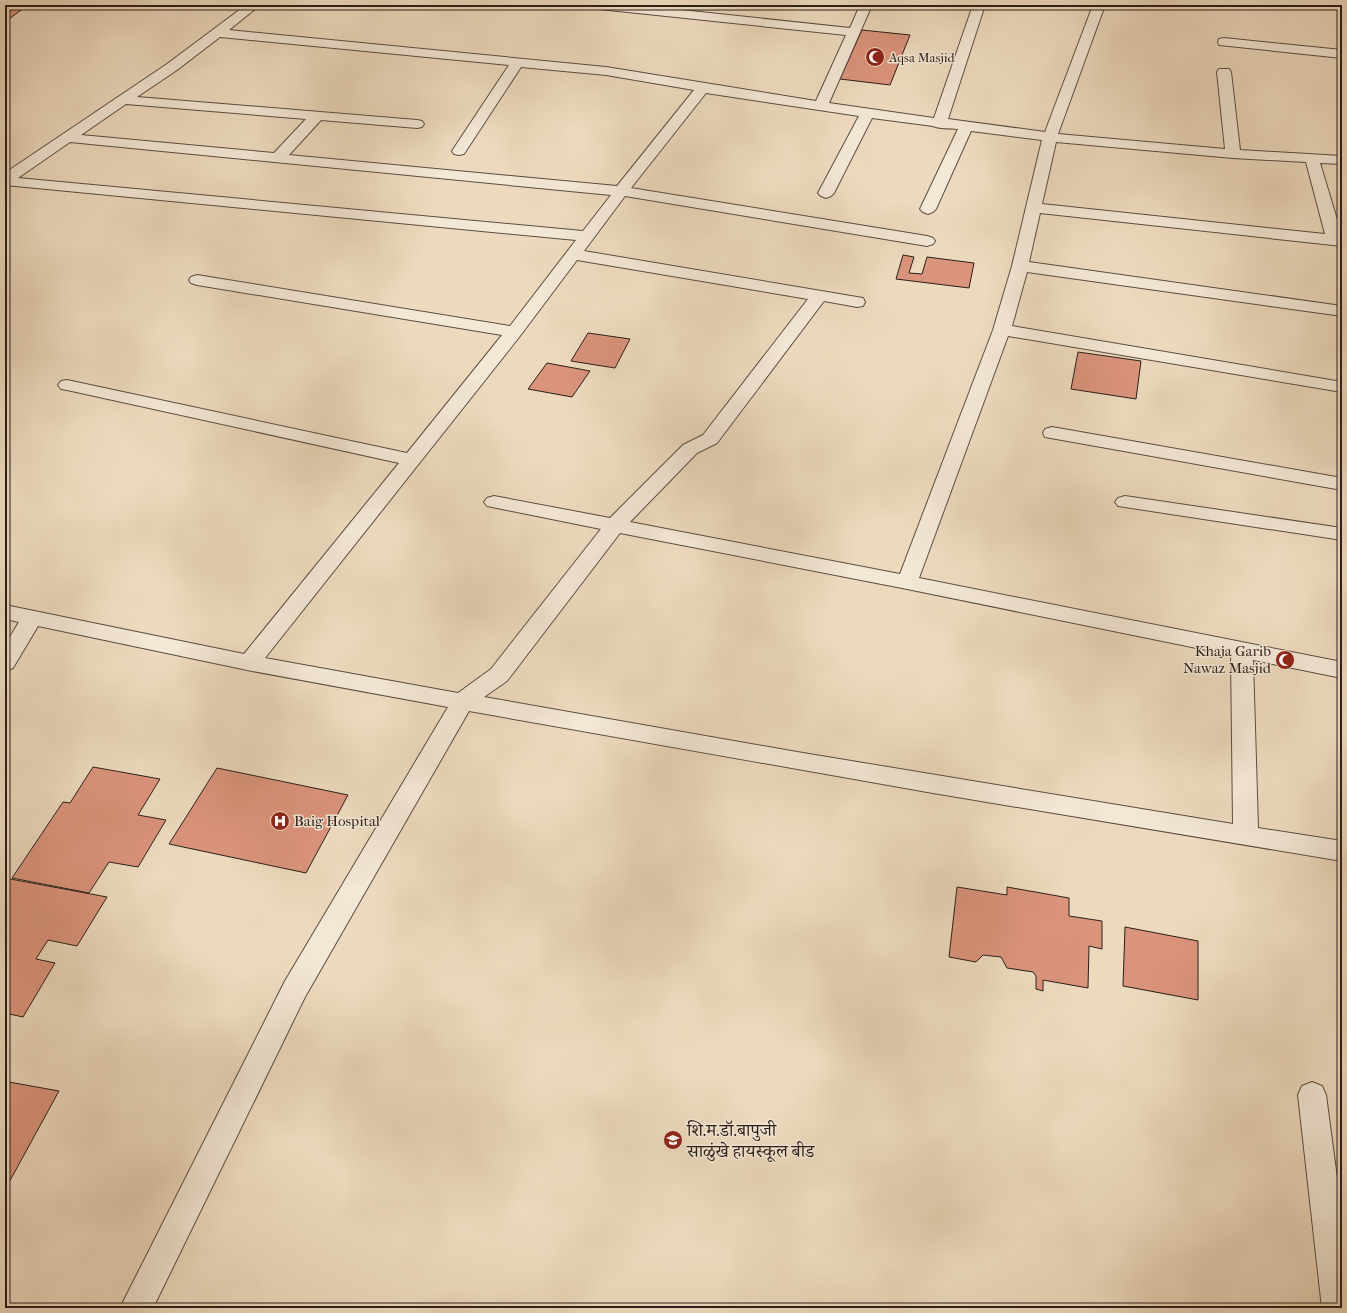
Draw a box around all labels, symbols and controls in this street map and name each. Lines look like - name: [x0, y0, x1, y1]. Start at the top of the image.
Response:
- mosque icon: Aqsa Masjid: [864, 46, 886, 68]
- place label: Aqsa Masjid: [888, 50, 955, 65]
- place label: Khaja Garib Nawaz Masjid: [1183, 642, 1272, 677]
- mosque icon: Khaja Garib Nawaz Masjid: [1274, 649, 1296, 671]
- hospital icon: Baig Hospital: [269, 810, 291, 832]
- place label: Baig Hospital: [294, 812, 380, 830]
- place label: शि.म.डॉ.बापुजी साळुंखे हायस्कूल बीड: [686, 1120, 816, 1163]
- school or university icon: शि.म.डॉ.बापुजी साळुंखे हायस्कूल बीड: [662, 1129, 684, 1151]

